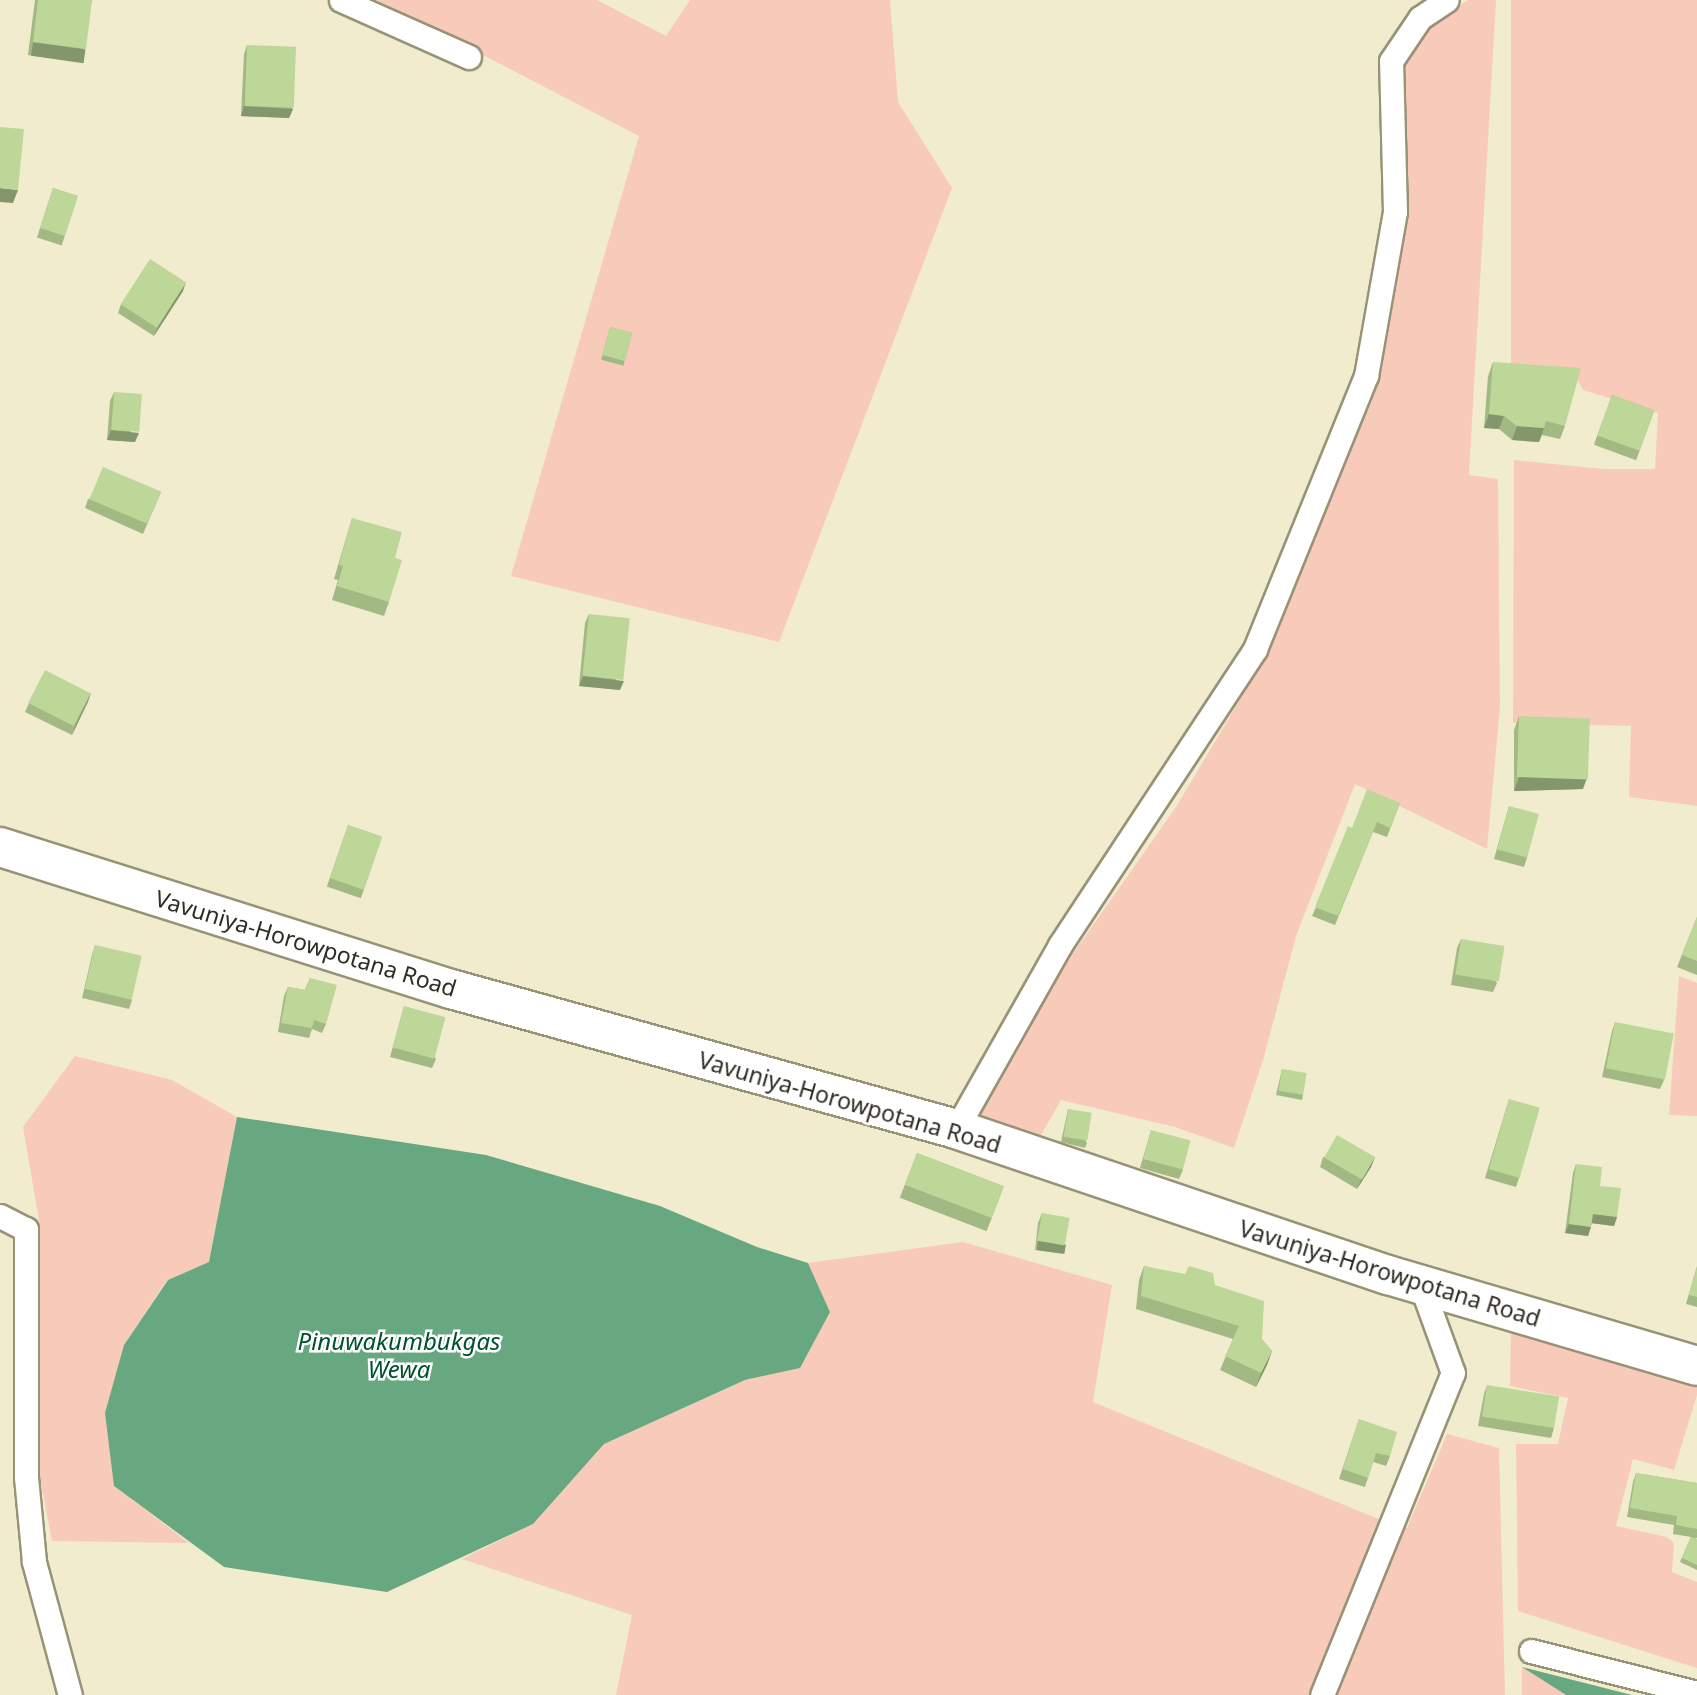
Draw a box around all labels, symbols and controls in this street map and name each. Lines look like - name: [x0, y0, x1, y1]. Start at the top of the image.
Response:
- street label: Vavuniya-Horowpotana Road: [152, 884, 460, 1002]
- street label: Vavuniya-Horowpotana Road: [696, 1046, 1004, 1158]
- street label: Vavuniya-Horowpotana Road: [1236, 1214, 1544, 1332]
- water label: Pinuwakumbukgas Wewa: [298, 1327, 500, 1383]

